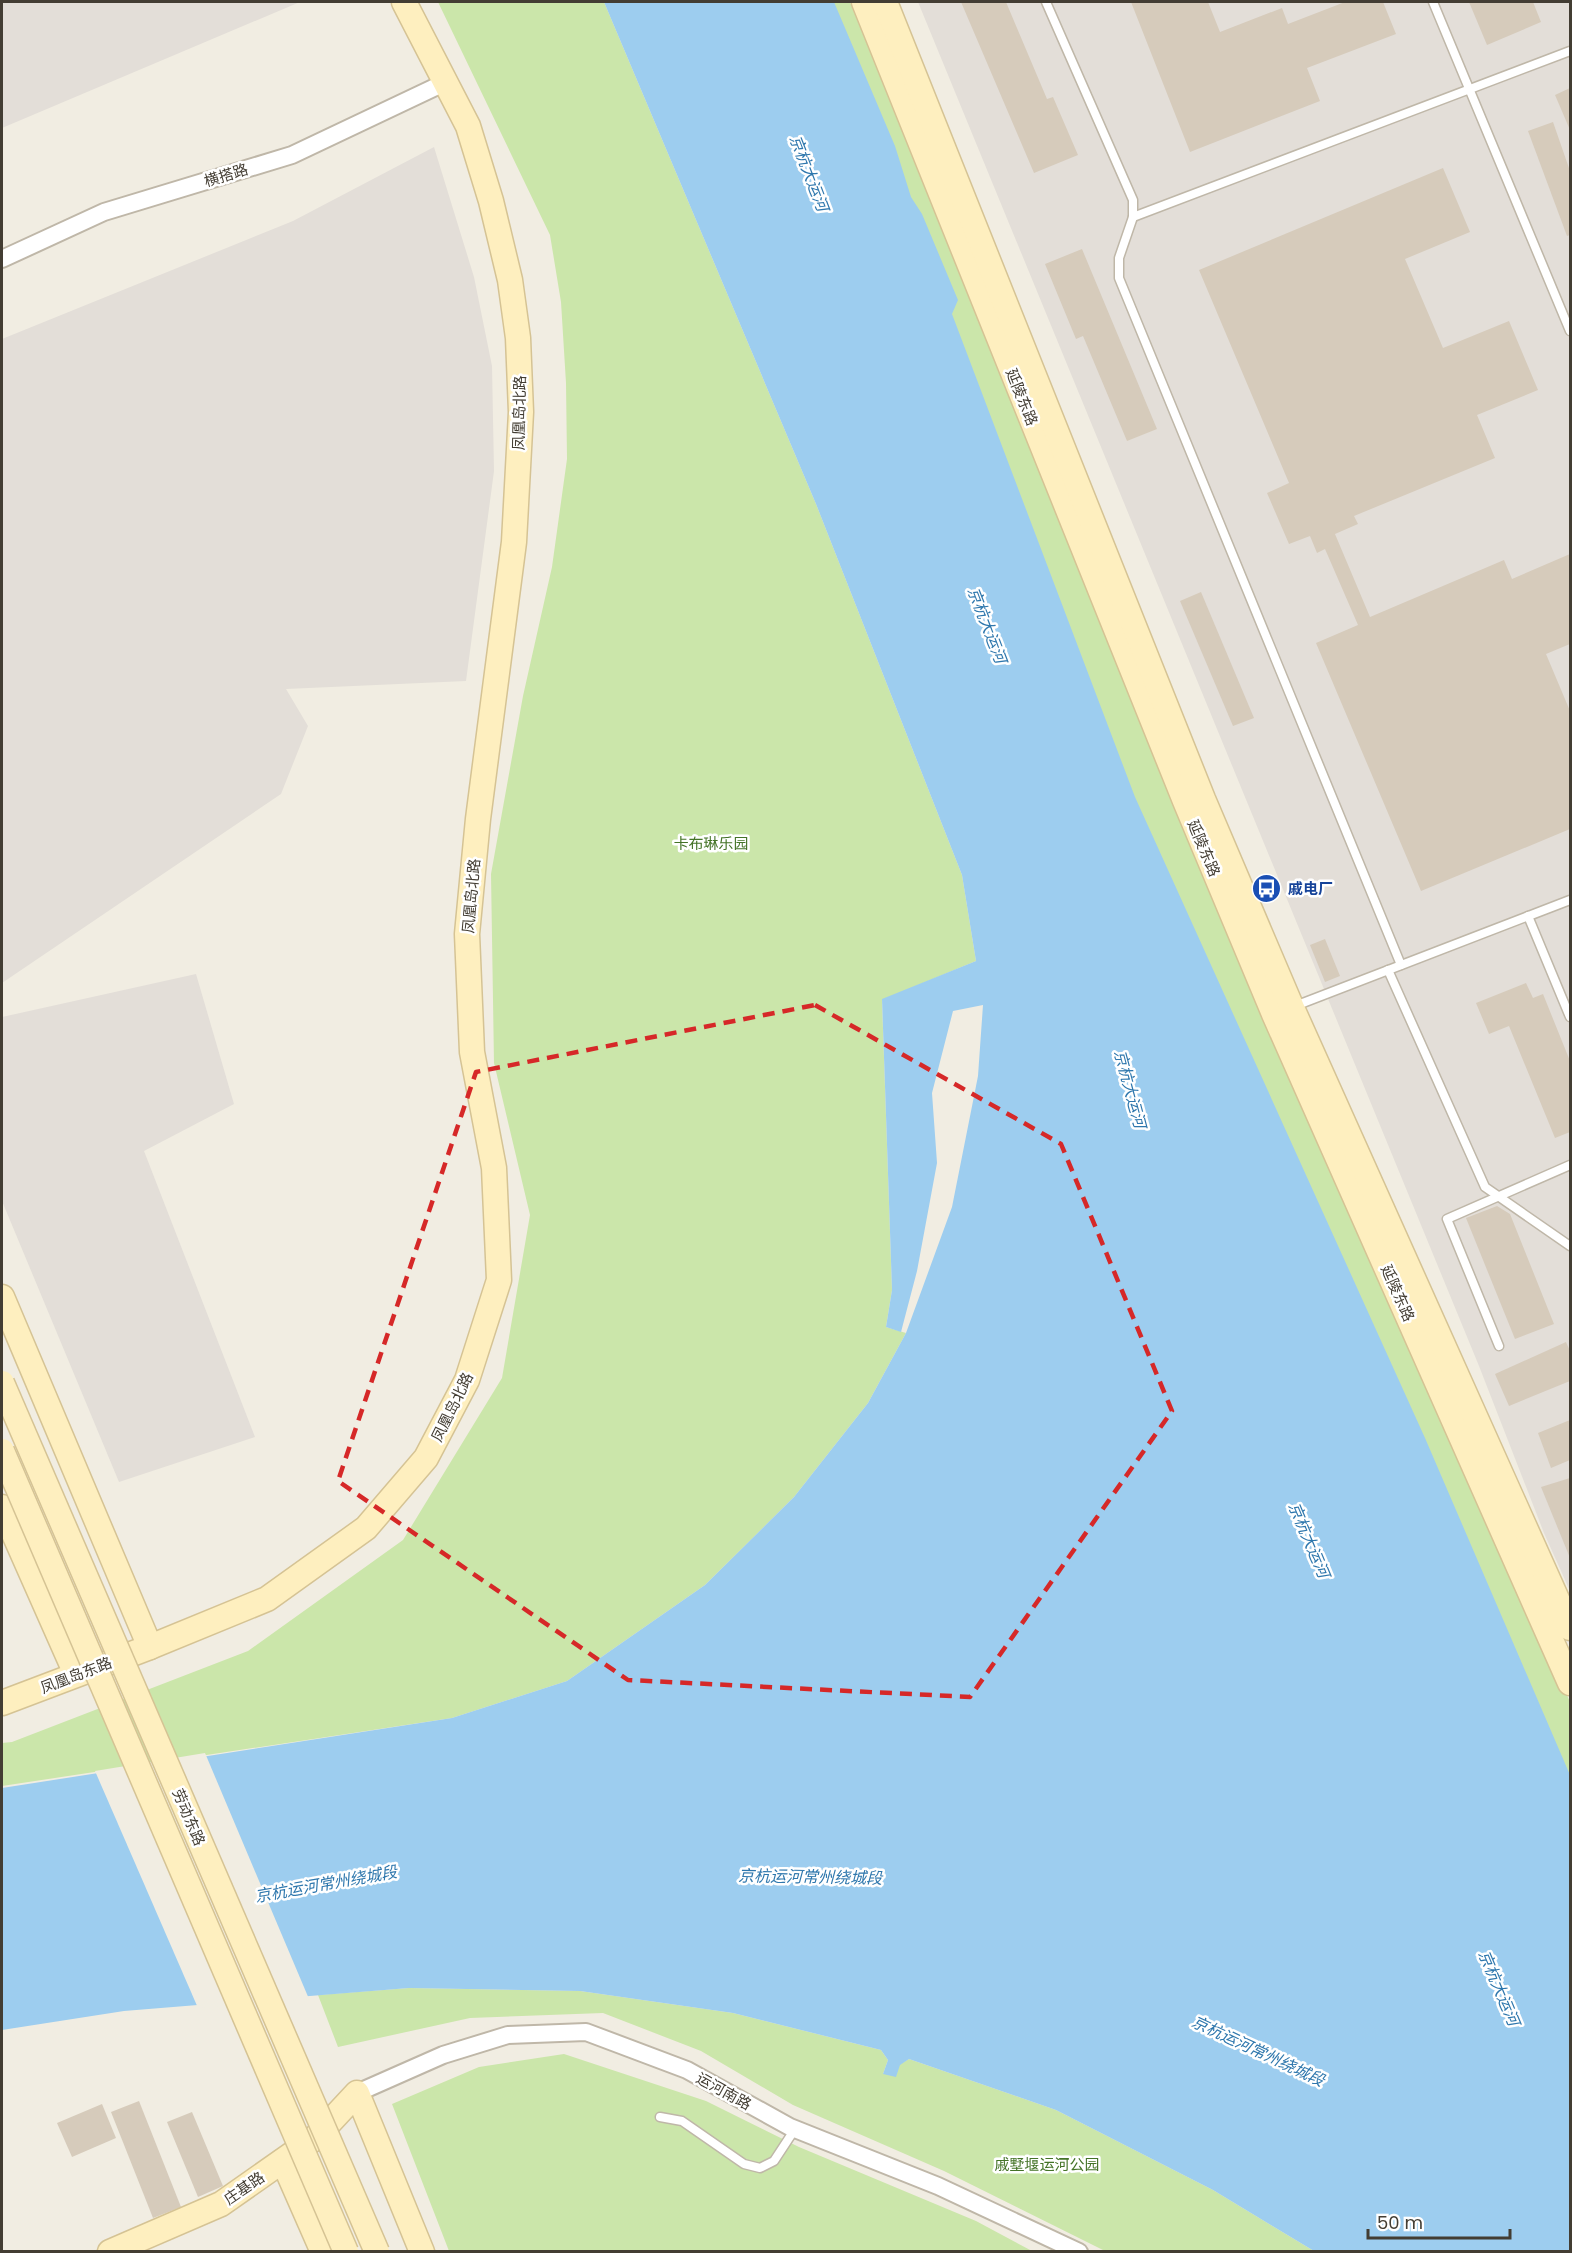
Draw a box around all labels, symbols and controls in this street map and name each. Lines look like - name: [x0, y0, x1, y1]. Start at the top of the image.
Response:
- water label: 京杭大运河: [784, 132, 835, 217]
- street label: 横搭路: [201, 158, 251, 192]
- street label: 延陵东路: [1001, 365, 1043, 429]
- street label: 凤凰岛北路: [508, 375, 530, 451]
- water label: 京杭大运河: [962, 584, 1013, 669]
- street label: 延陵东路: [1183, 816, 1225, 880]
- park label: 卡布琳乐园: [673, 833, 749, 854]
- street label: 凤凰岛北路: [457, 858, 485, 934]
- bus stop icon: 戚电厂: [1251, 872, 1283, 904]
- place label: 戚电厂: [1288, 878, 1333, 899]
- water label: 京杭大运河: [1109, 1047, 1152, 1134]
- street label: 延陵东路: [1376, 1261, 1420, 1325]
- street label: 凤凰岛北路: [426, 1369, 478, 1445]
- water label: 京杭大运河: [1283, 1499, 1336, 1584]
- street label: 凤凰岛东路: [37, 1652, 115, 1698]
- street label: 劳动东路: [168, 1785, 210, 1849]
- water label: 京杭运河常州绕城段: [253, 1860, 401, 1908]
- water label: 京杭运河常州绕城段: [738, 1864, 884, 1890]
- water label: 京杭大运河: [1473, 1947, 1526, 2032]
- water label: 京杭运河常州绕城段: [1188, 2010, 1330, 2093]
- street label: 运河南路: [693, 2067, 755, 2115]
- park label: 戚墅堰运河公园: [994, 2154, 1100, 2175]
- street label: 庄基路: [219, 2167, 269, 2209]
- scale bar: [1368, 2202, 1510, 2240]
- text: 50 m: [1377, 2210, 1423, 2235]

